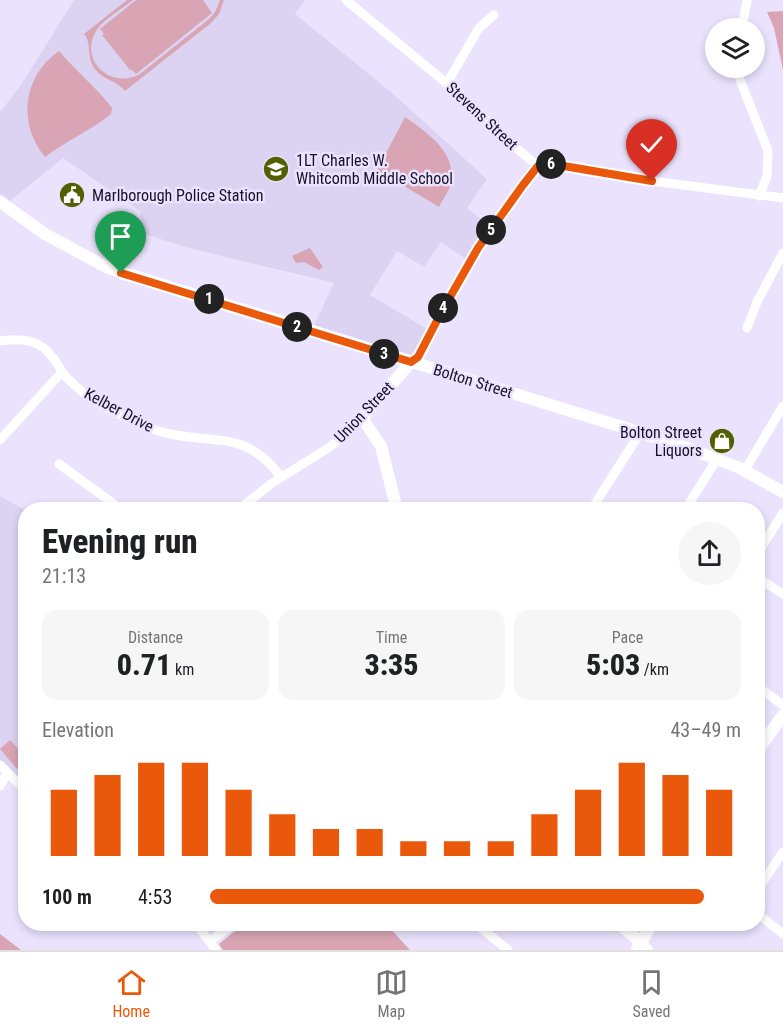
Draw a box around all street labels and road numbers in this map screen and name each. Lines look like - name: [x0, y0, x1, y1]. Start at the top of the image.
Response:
- street label: Stevens Street: [442, 78, 522, 154]
- street label: Bolton Street: [431, 360, 515, 402]
- street label: Union Street: [330, 377, 398, 446]
- street label: Kelber Drive: [81, 384, 157, 436]

